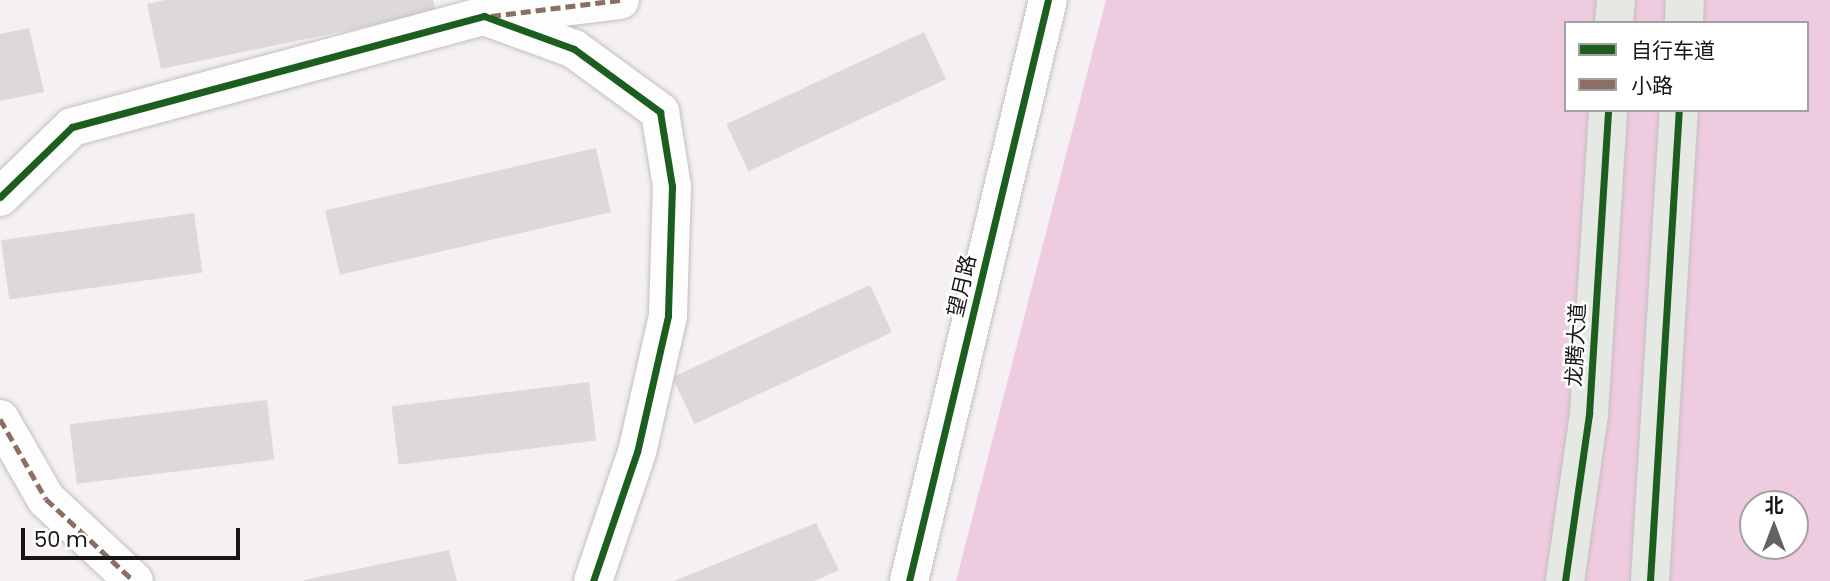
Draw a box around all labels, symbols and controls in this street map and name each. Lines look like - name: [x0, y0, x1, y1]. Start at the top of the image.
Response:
- legend: [1564, 21, 1809, 112]
- text: 自行车道: [1631, 36, 1715, 65]
- text: 小路: [1631, 71, 1673, 100]
- street label: 望月路: [943, 252, 981, 320]
- street label: 龙腾大道: [1561, 302, 1591, 388]
- north arrow: [1739, 490, 1809, 560]
- text: 北: [1764, 492, 1784, 519]
- scale bar: [24, 514, 243, 558]
- text: 50 m: [34, 525, 88, 554]

